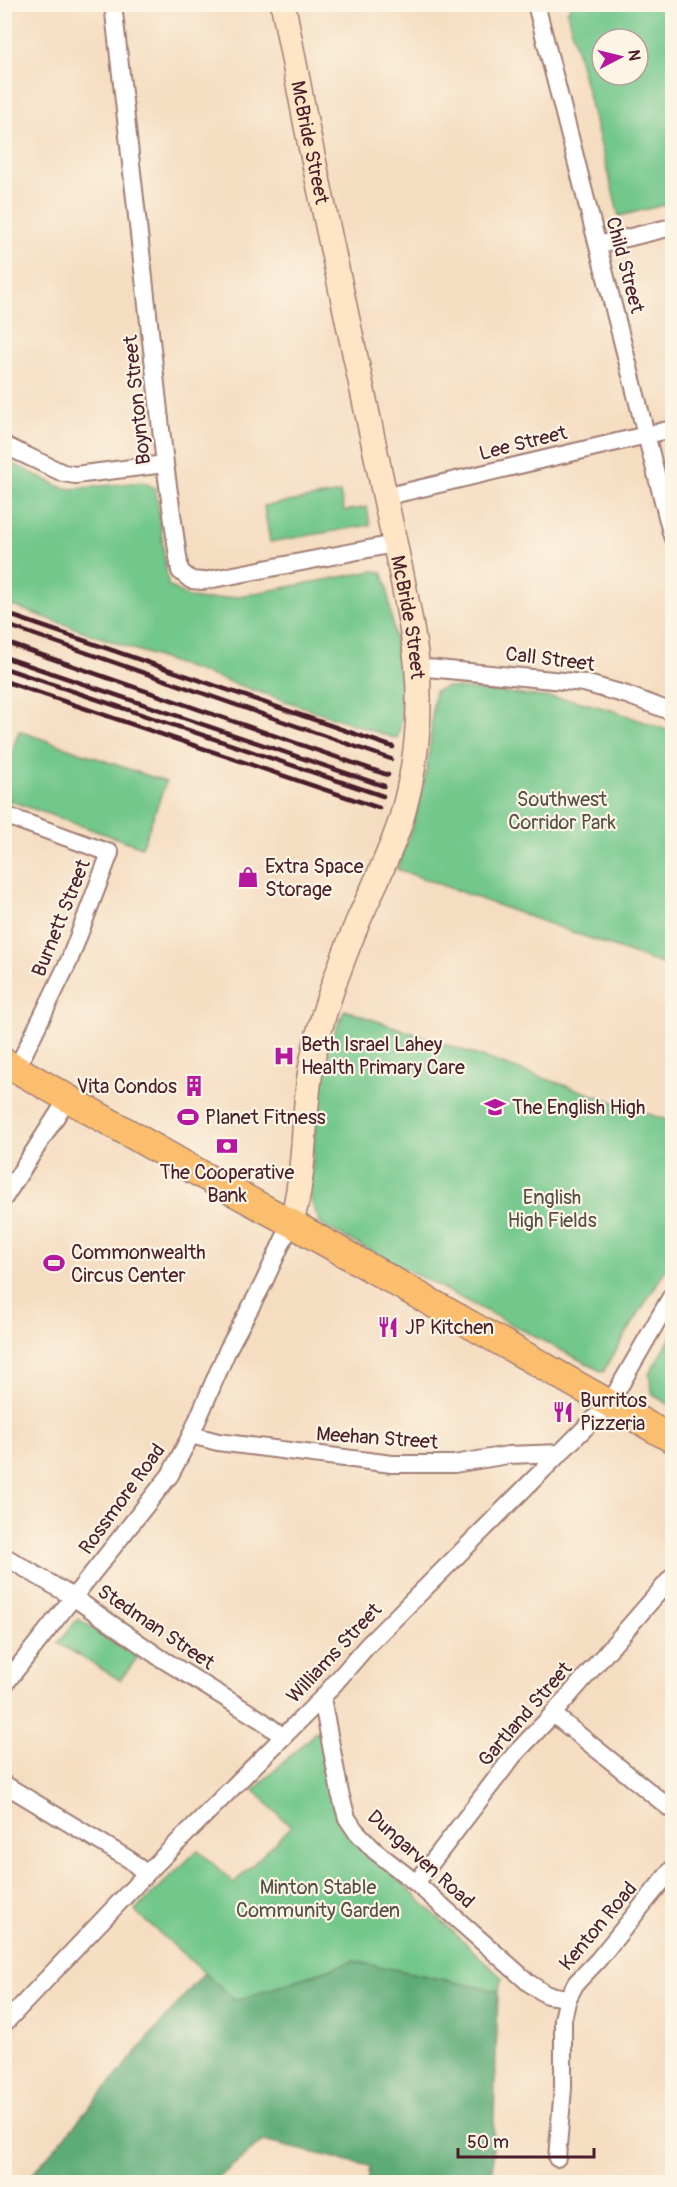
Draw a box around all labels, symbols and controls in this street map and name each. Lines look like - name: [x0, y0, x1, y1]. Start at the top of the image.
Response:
- north arrow: [590, 27, 650, 87]
- text: N: [623, 49, 645, 62]
- street label: McBride Street: [286, 79, 335, 207]
- street label: Child Street: [600, 214, 650, 317]
- street label: Boynton Street: [118, 333, 156, 466]
- street label: Lee Street: [477, 420, 570, 466]
- street label: McBride Street: [385, 553, 431, 681]
- street label: Call Street: [504, 641, 597, 677]
- park label: Southwest Corridor Park: [508, 787, 616, 835]
- place label: Extra Space Storage: [265, 854, 364, 902]
- street label: Burnett Street: [26, 855, 96, 980]
- shop icon: Extra Space Storage: [236, 865, 260, 889]
- place label: Beth Israel Lahey Health Primary Care: [301, 1032, 465, 1080]
- hospital icon: Beth Israel Lahey Health Primary Care: [272, 1044, 296, 1068]
- place label: Vita Condos: [76, 1074, 177, 1099]
- building icon: Vita Condos: [182, 1074, 206, 1098]
- school or university icon: The English High: [483, 1095, 507, 1119]
- place label: The English High: [512, 1095, 645, 1120]
- sports icon: Planet Fitness: [176, 1105, 200, 1129]
- place label: Planet Fitness: [205, 1105, 326, 1130]
- bank icon: The Cooperative Bank: [215, 1134, 239, 1158]
- place label: The Cooperative Bank: [160, 1160, 295, 1208]
- park label: English High Fields: [507, 1185, 597, 1233]
- place label: Commonwealth Circus Center: [71, 1240, 206, 1288]
- sports icon: Commonwealth Circus Center: [42, 1251, 66, 1275]
- restaurant icon: JP Kitchen: [376, 1315, 400, 1339]
- place label: JP Kitchen: [405, 1315, 494, 1340]
- place label: Burritos Pizzeria: [580, 1388, 647, 1436]
- restaurant icon: Burritos Pizzeria: [551, 1400, 575, 1424]
- street label: Meehan Street: [315, 1421, 440, 1455]
- street label: Rossmore Road: [73, 1439, 171, 1559]
- street label: Stedman Street: [93, 1579, 220, 1676]
- street label: Williams Street: [281, 1597, 387, 1708]
- street label: Gartland Street: [473, 1656, 578, 1772]
- street label: Dungarven Road: [362, 1804, 480, 1914]
- park label: Minton Stable Community Garden: [236, 1875, 400, 1923]
- street label: Kenton Road: [554, 1876, 642, 1976]
- scale bar: [458, 2121, 594, 2159]
- text: 50 m: [467, 2131, 509, 2154]

